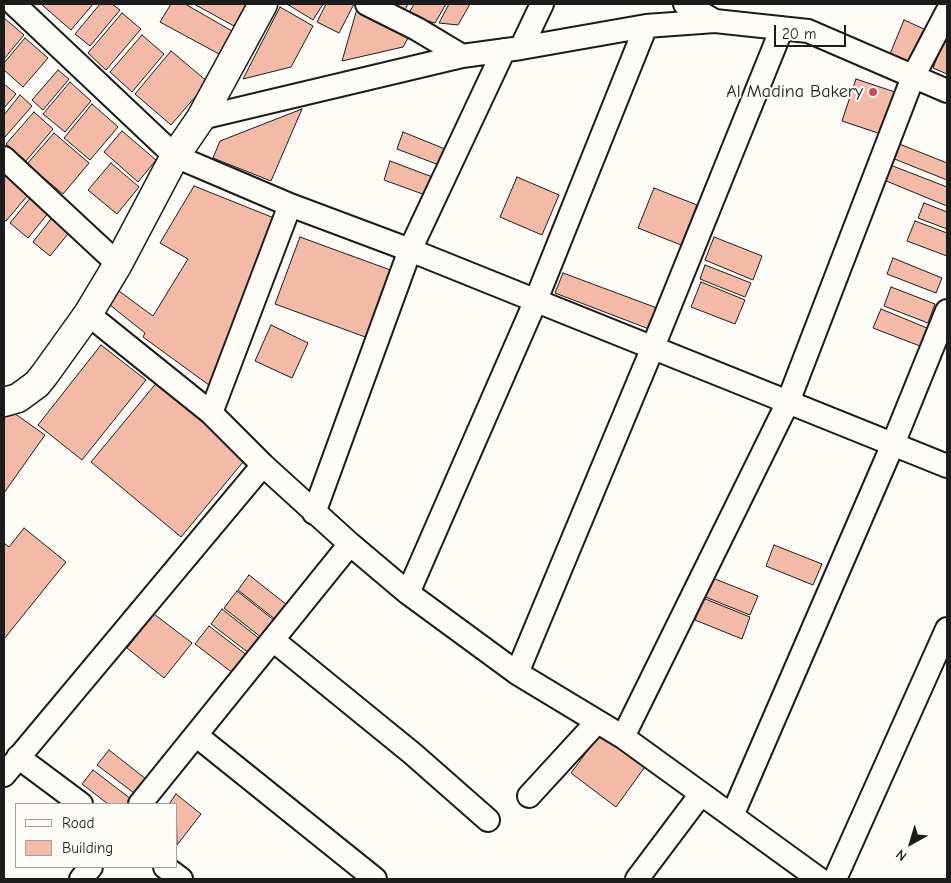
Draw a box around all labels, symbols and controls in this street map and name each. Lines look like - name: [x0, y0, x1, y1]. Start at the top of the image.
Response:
- scale bar: [776, 15, 848, 47]
- text: 20 m: [782, 25, 816, 43]
- place label: Al Madina Bakery: [726, 81, 863, 103]
- marker: Al Madina Bakery: [867, 86, 879, 98]
- legend: [15, 803, 178, 868]
- text: Road: [62, 814, 94, 832]
- north arrow: [886, 818, 936, 868]
- text: Building: [62, 839, 113, 857]
- text: N: [892, 846, 910, 865]

